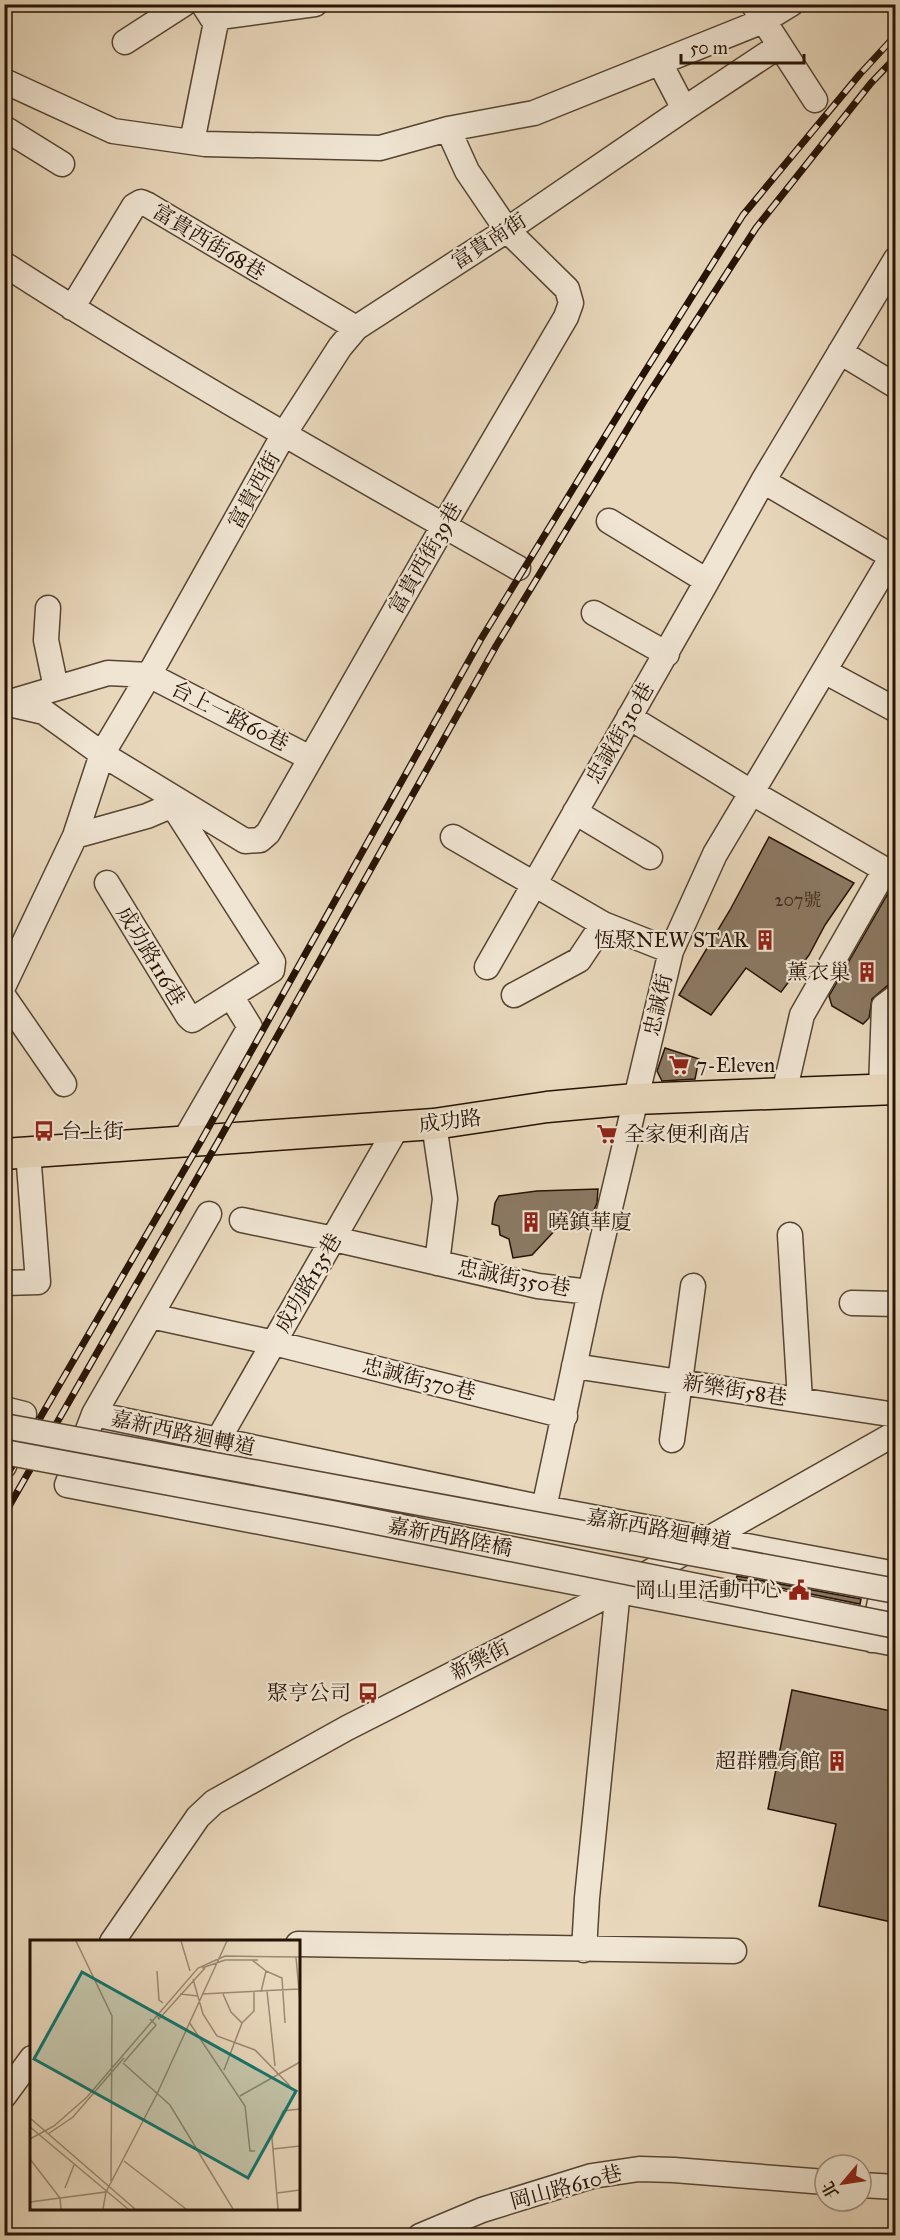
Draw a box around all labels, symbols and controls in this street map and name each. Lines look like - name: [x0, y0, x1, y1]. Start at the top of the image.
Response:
- scale bar: [681, 27, 804, 65]
- text: 50 m: [690, 37, 728, 59]
- street label: 富貴西街68巷: [148, 198, 270, 286]
- street label: 富貴南街: [447, 207, 531, 275]
- street label: 富貴西街: [222, 447, 286, 533]
- street label: 富貴西街39巷: [383, 498, 467, 618]
- street label: 台上一路60巷: [167, 675, 293, 757]
- street label: 忠誠街310巷: [581, 678, 659, 788]
- house number: 207號: [775, 889, 821, 911]
- street label: 成功路116巷: [111, 902, 191, 1010]
- place label: 恆聚NEW STAR: [594, 927, 749, 953]
- building icon: 恆聚NEW STAR: [753, 928, 777, 952]
- place label: 薰衣巢: [787, 959, 850, 985]
- building icon: 薰衣巢: [855, 960, 879, 984]
- street label: 忠誠街: [638, 971, 678, 1039]
- place label: 7-Eleven: [696, 1052, 775, 1078]
- supermarket icon: 7-Eleven: [667, 1053, 691, 1077]
- street label: 成功路: [417, 1104, 483, 1138]
- place label: 台上街: [61, 1118, 124, 1144]
- bus stop icon: 台上街: [32, 1119, 56, 1143]
- place label: 全家便利商店: [624, 1121, 750, 1147]
- supermarket icon: 全家便利商店: [595, 1122, 619, 1146]
- place label: 曉鎮華廈: [548, 1209, 632, 1235]
- building icon: 曉鎮華廈: [519, 1210, 543, 1234]
- street label: 成功路135巷: [269, 1229, 347, 1337]
- street label: 忠誠街350巷: [455, 1254, 573, 1302]
- street label: 忠誠街370巷: [360, 1352, 478, 1406]
- street label: 新樂街58巷: [681, 1369, 789, 1411]
- street label: 嘉新西路迴轉道: [108, 1405, 258, 1461]
- street label: 嘉新西路迴轉道: [584, 1503, 734, 1555]
- street label: 嘉新西路陸橋: [386, 1512, 514, 1562]
- place label: 岡山里活動中心: [635, 1577, 782, 1603]
- public building icon: 岡山里活動中心: [787, 1578, 811, 1602]
- street label: 新樂街: [446, 1634, 514, 1686]
- place label: 聚亨公司: [267, 1680, 351, 1706]
- bus stop icon: 聚亨公司: [356, 1681, 380, 1705]
- place label: 超群體育館: [715, 1748, 820, 1774]
- building icon: 超群體育館: [825, 1749, 849, 1773]
- inset map: [30, 1940, 300, 2210]
- north arrow: [813, 2153, 873, 2213]
- street label: 岡山路610巷: [507, 2160, 625, 2214]
- text: 北: [818, 2178, 843, 2202]

